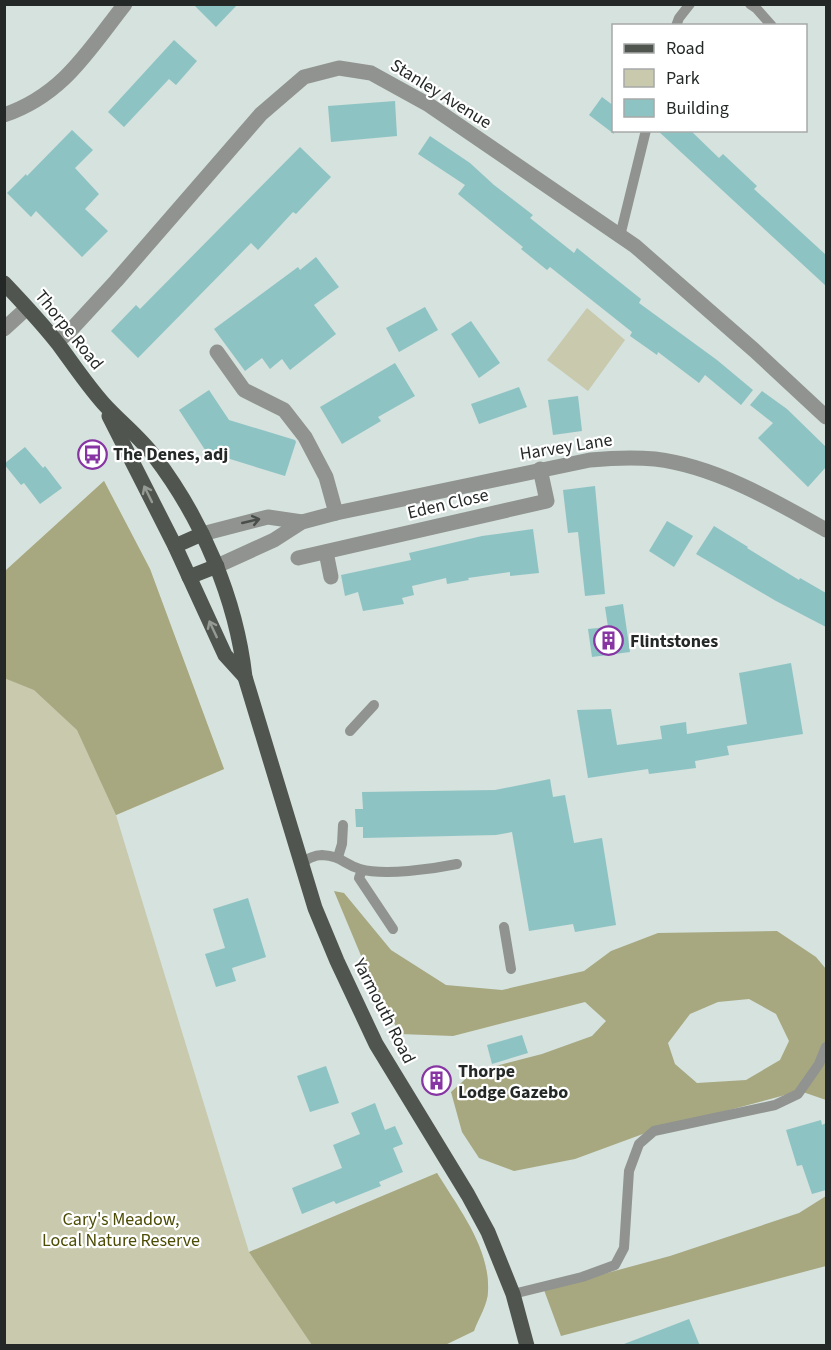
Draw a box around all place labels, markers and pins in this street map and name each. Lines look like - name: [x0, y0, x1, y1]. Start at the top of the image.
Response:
- bus stop icon: The Denes, adj: [76, 438, 108, 470]
- place label: The Denes, adj: [113, 442, 228, 467]
- building icon: Flintstones: [593, 625, 625, 657]
- place label: Flintstones: [630, 629, 718, 654]
- place label: Thorpe Lodge Gazebo: [458, 1059, 568, 1105]
- building icon: Thorpe Lodge Gazebo: [421, 1065, 453, 1097]

